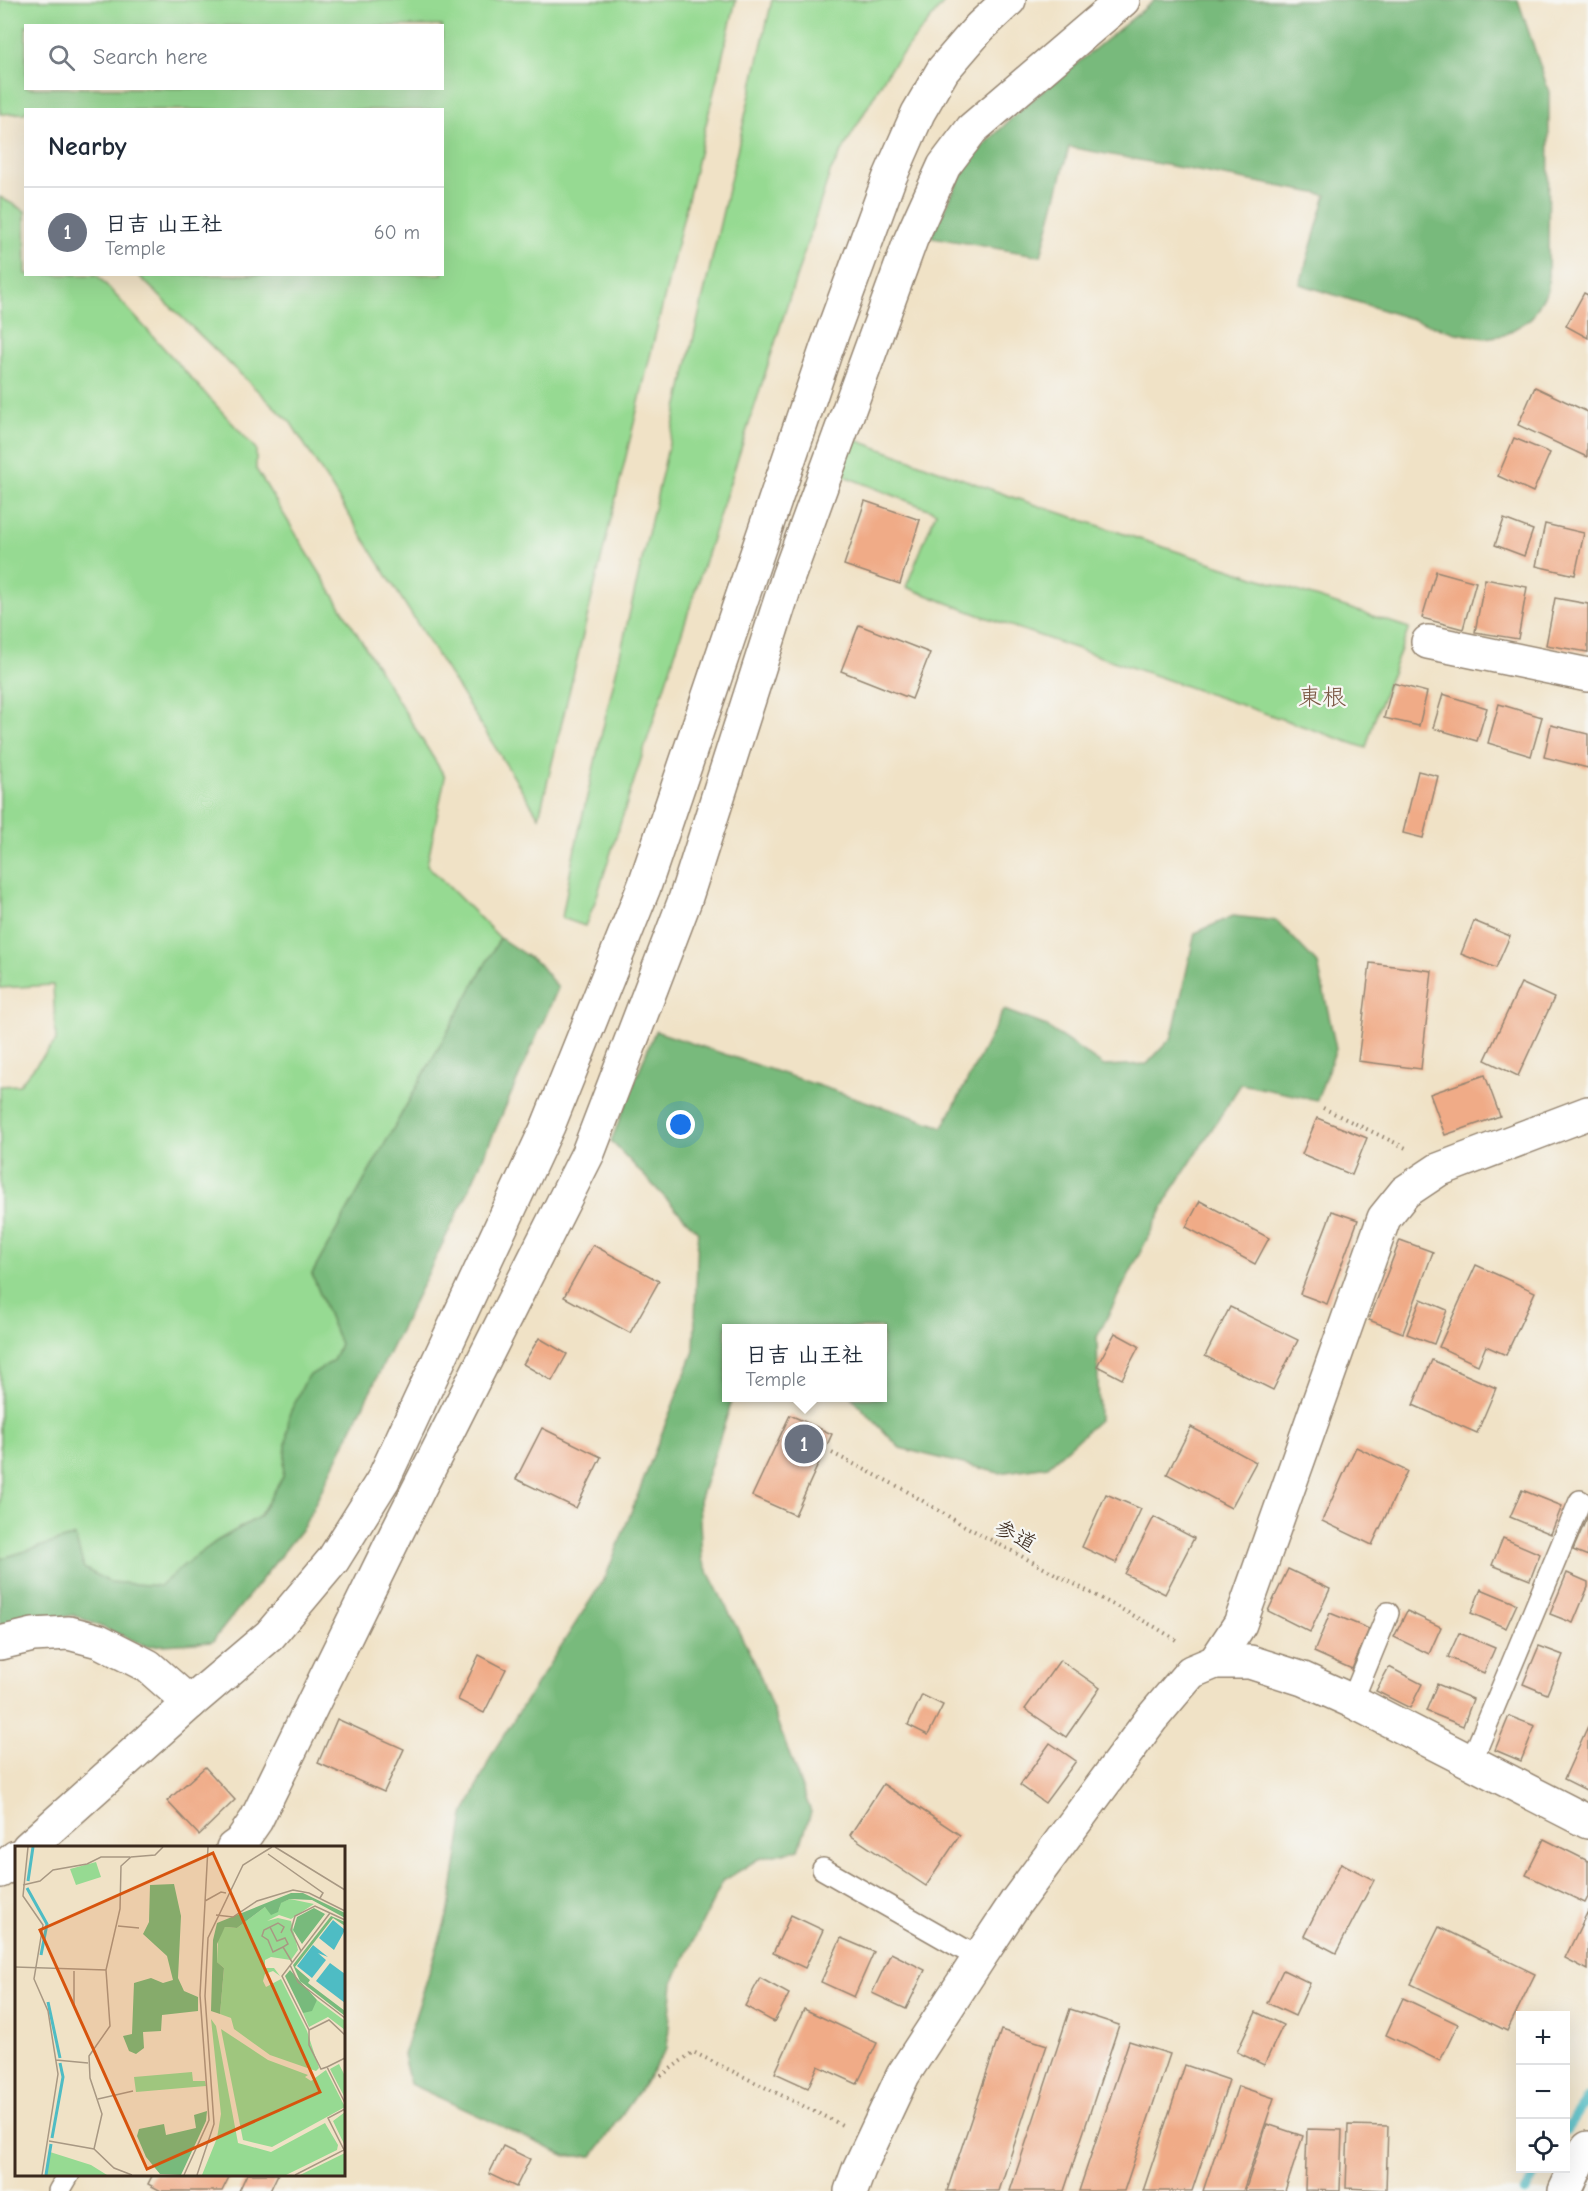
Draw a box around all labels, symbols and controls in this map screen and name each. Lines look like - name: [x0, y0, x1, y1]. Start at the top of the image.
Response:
- search box: [24, 24, 444, 90]
- icon: search: [45, 41, 78, 74]
- text: Search here: [93, 44, 208, 70]
- text: Nearby: [48, 132, 127, 162]
- text: 日吉 山王社: [105, 211, 223, 237]
- text: 1: [64, 221, 71, 244]
- text: 60 m: [374, 221, 420, 244]
- text: Temple: [105, 237, 165, 260]
- district label: 東根: [1298, 683, 1346, 711]
- your location: [666, 1110, 695, 1139]
- popup: [722, 1324, 887, 1402]
- text: 日吉 山王社: [746, 1342, 863, 1368]
- text: Temple: [746, 1368, 806, 1391]
- pin: 1: [784, 1422, 824, 1466]
- street label: 参道: [990, 1514, 1041, 1558]
- inset map: [15, 1846, 345, 2176]
- map controls: [1516, 2011, 1570, 2173]
- button: +: [1516, 2011, 1570, 2065]
- button: −: [1516, 2065, 1570, 2119]
- button: locate: [1516, 2119, 1570, 2173]

